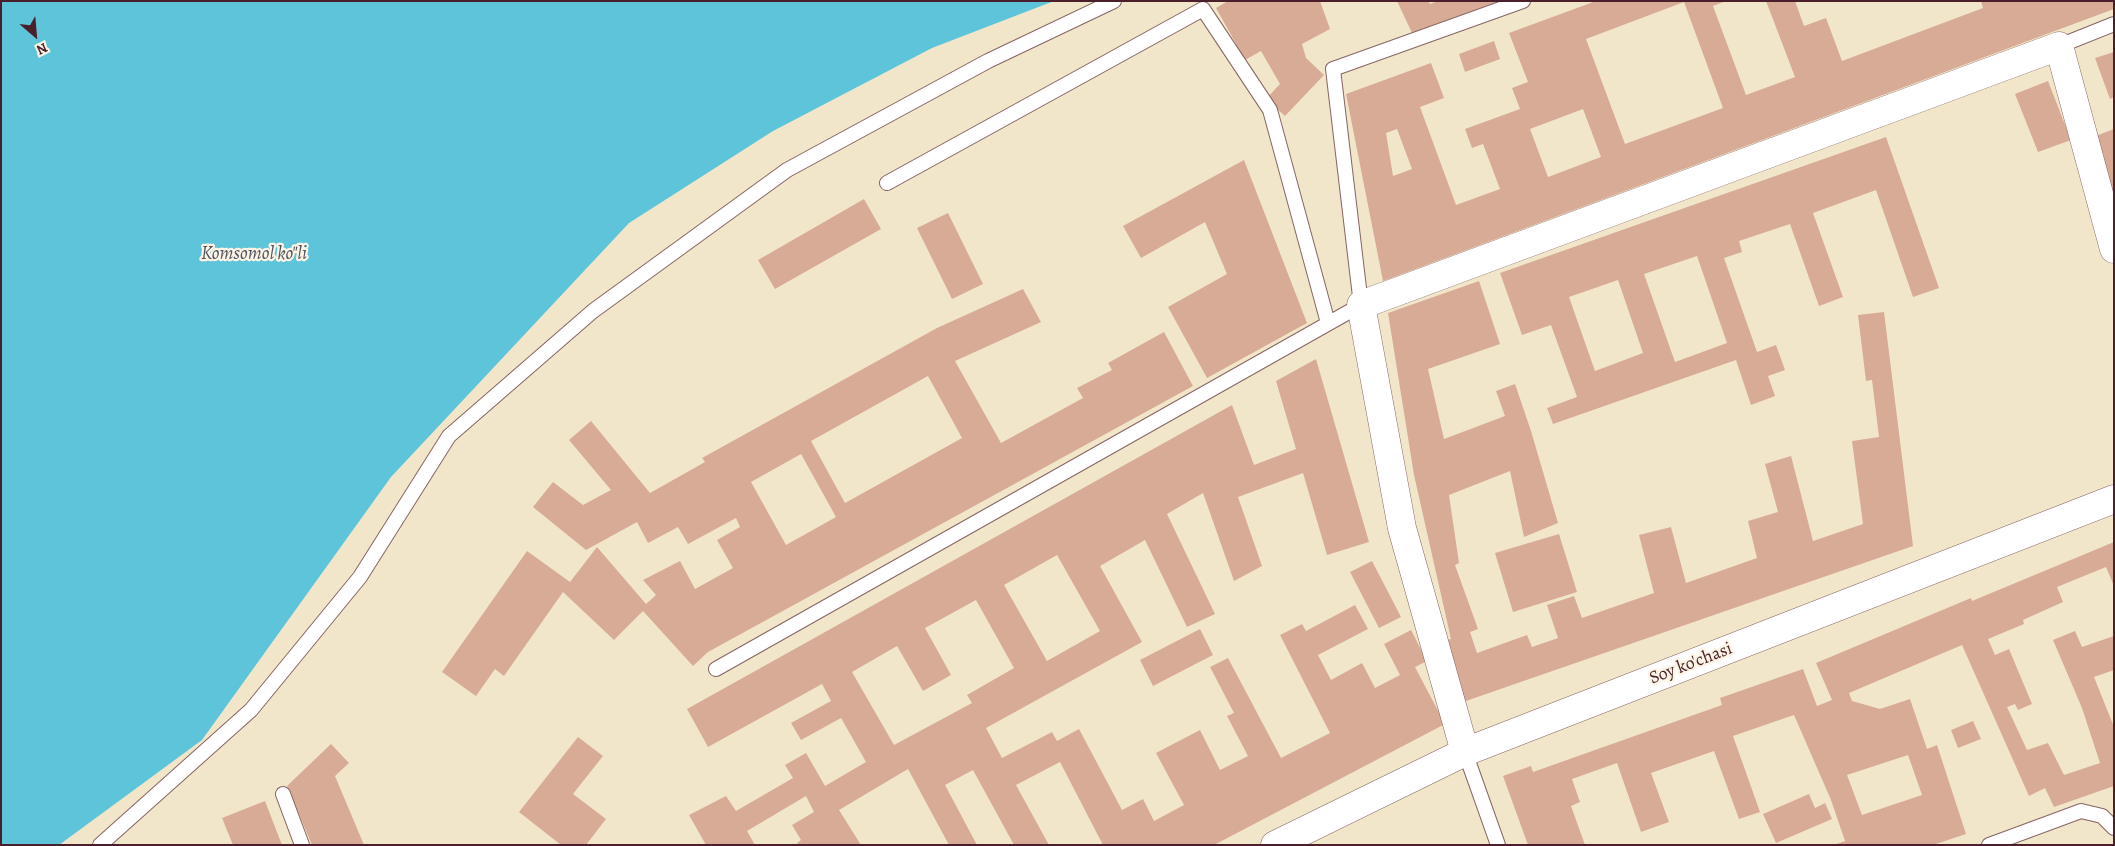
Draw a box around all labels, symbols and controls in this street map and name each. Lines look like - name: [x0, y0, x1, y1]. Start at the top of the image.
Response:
- north arrow: [10, 10, 60, 60]
- text: N: [33, 38, 51, 60]
- water label: Komsomol ko"li: [201, 243, 307, 265]
- street label: Soy ko'chasi: [1647, 638, 1735, 690]

